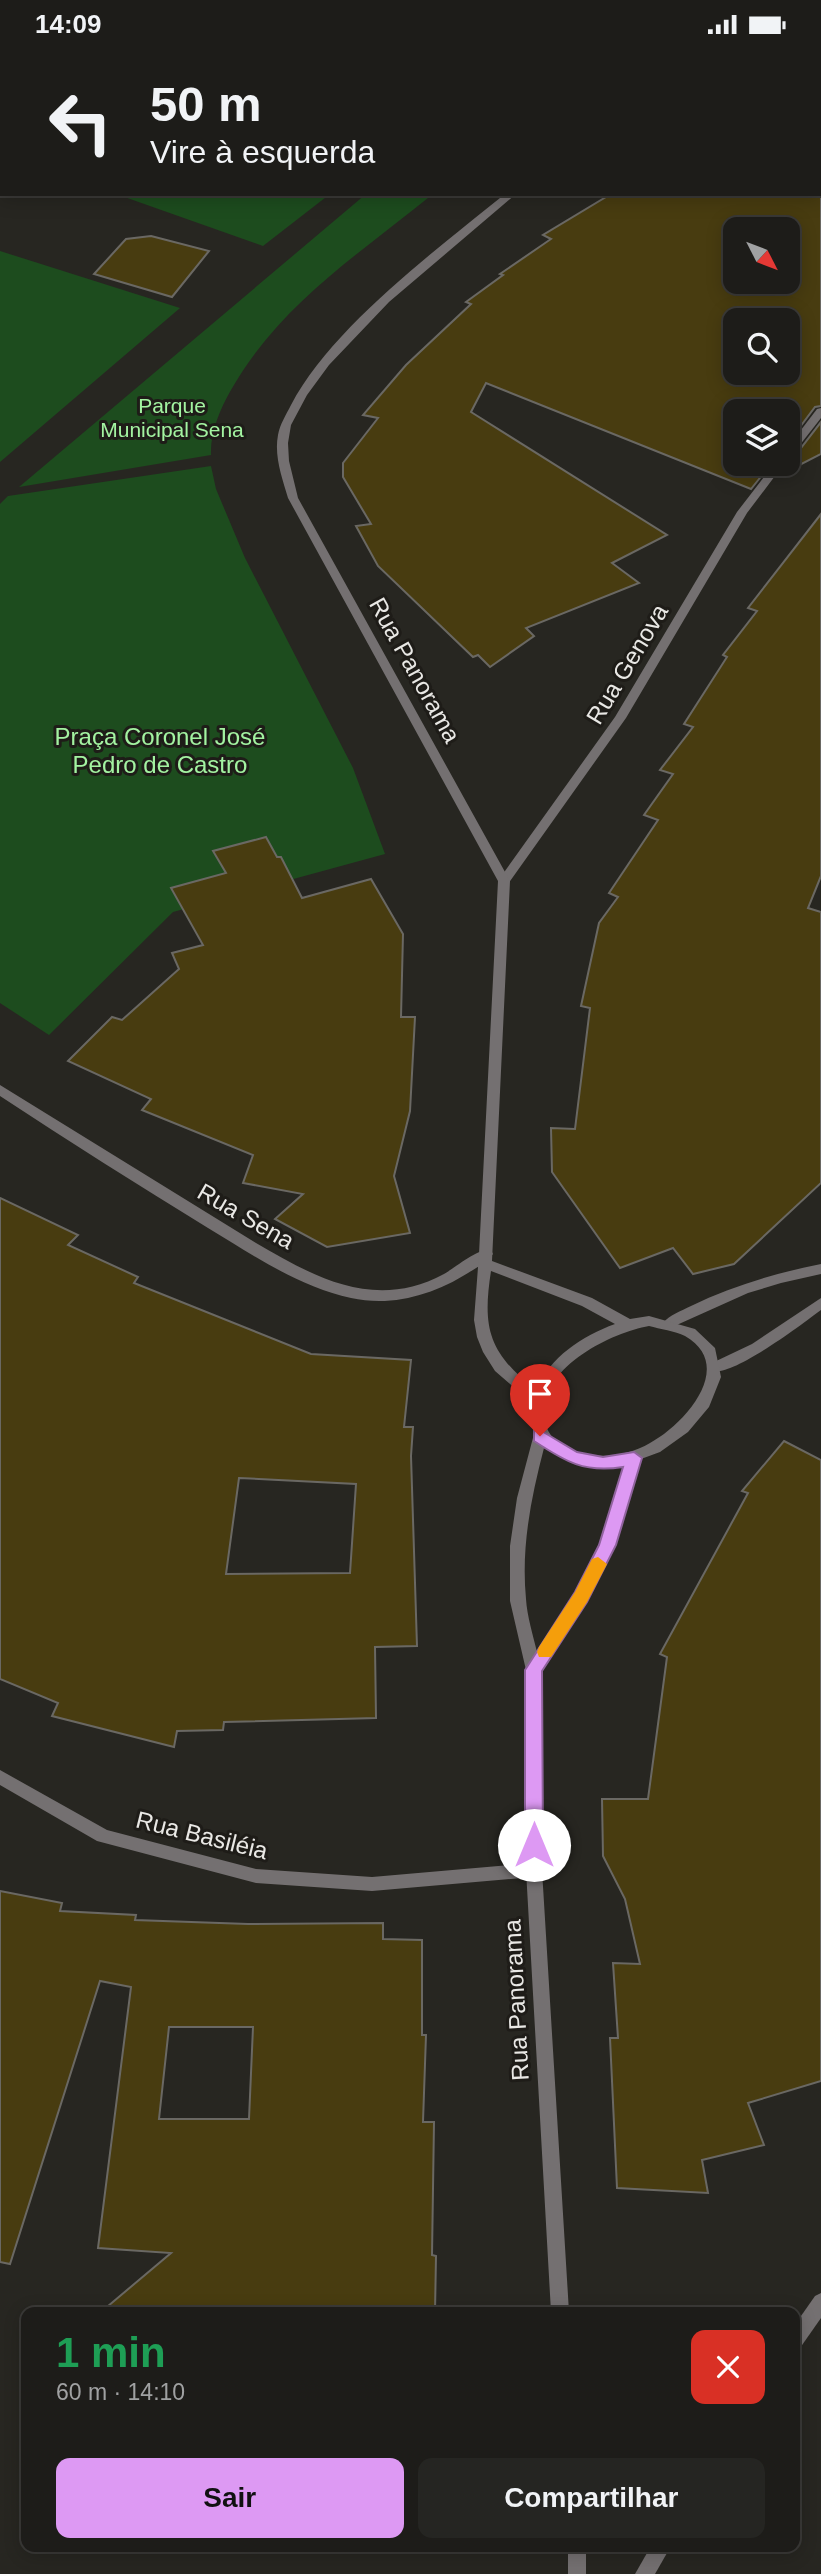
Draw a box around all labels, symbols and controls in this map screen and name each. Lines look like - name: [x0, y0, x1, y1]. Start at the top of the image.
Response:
- text: 14:09: [35, 9, 102, 39]
- icon: left: [35, 77, 126, 168]
- text: 50 m: [150, 77, 262, 131]
- text: Vire à esquerda: [150, 134, 375, 170]
- north arrow: [723, 217, 800, 294]
- map controls: [723, 217, 800, 476]
- button: search: [723, 308, 800, 385]
- park label: Parque Municipal Sena: [100, 394, 244, 441]
- button: layers: [723, 399, 800, 476]
- street label: Rua Panorama: [364, 593, 466, 748]
- street label: Rua Genova: [581, 599, 674, 729]
- park label: Praça Coronel José Pedro de Castro: [55, 723, 265, 778]
- street label: Rua Sena: [193, 1178, 300, 1255]
- pin: [510, 1364, 570, 1436]
- icon: arrive: [521, 1375, 559, 1413]
- street label: Rua Basiléia: [133, 1806, 271, 1865]
- position arrow: [497, 1808, 571, 1882]
- street label: Rua Panorama: [498, 1918, 534, 2081]
- text: 1 min: [56, 2329, 166, 2376]
- button: close: [691, 2330, 765, 2404]
- text: 60 m · 14:10: [56, 2379, 185, 2405]
- button: Sair: [56, 2458, 404, 2538]
- button: Compartilhar: [418, 2458, 765, 2538]

